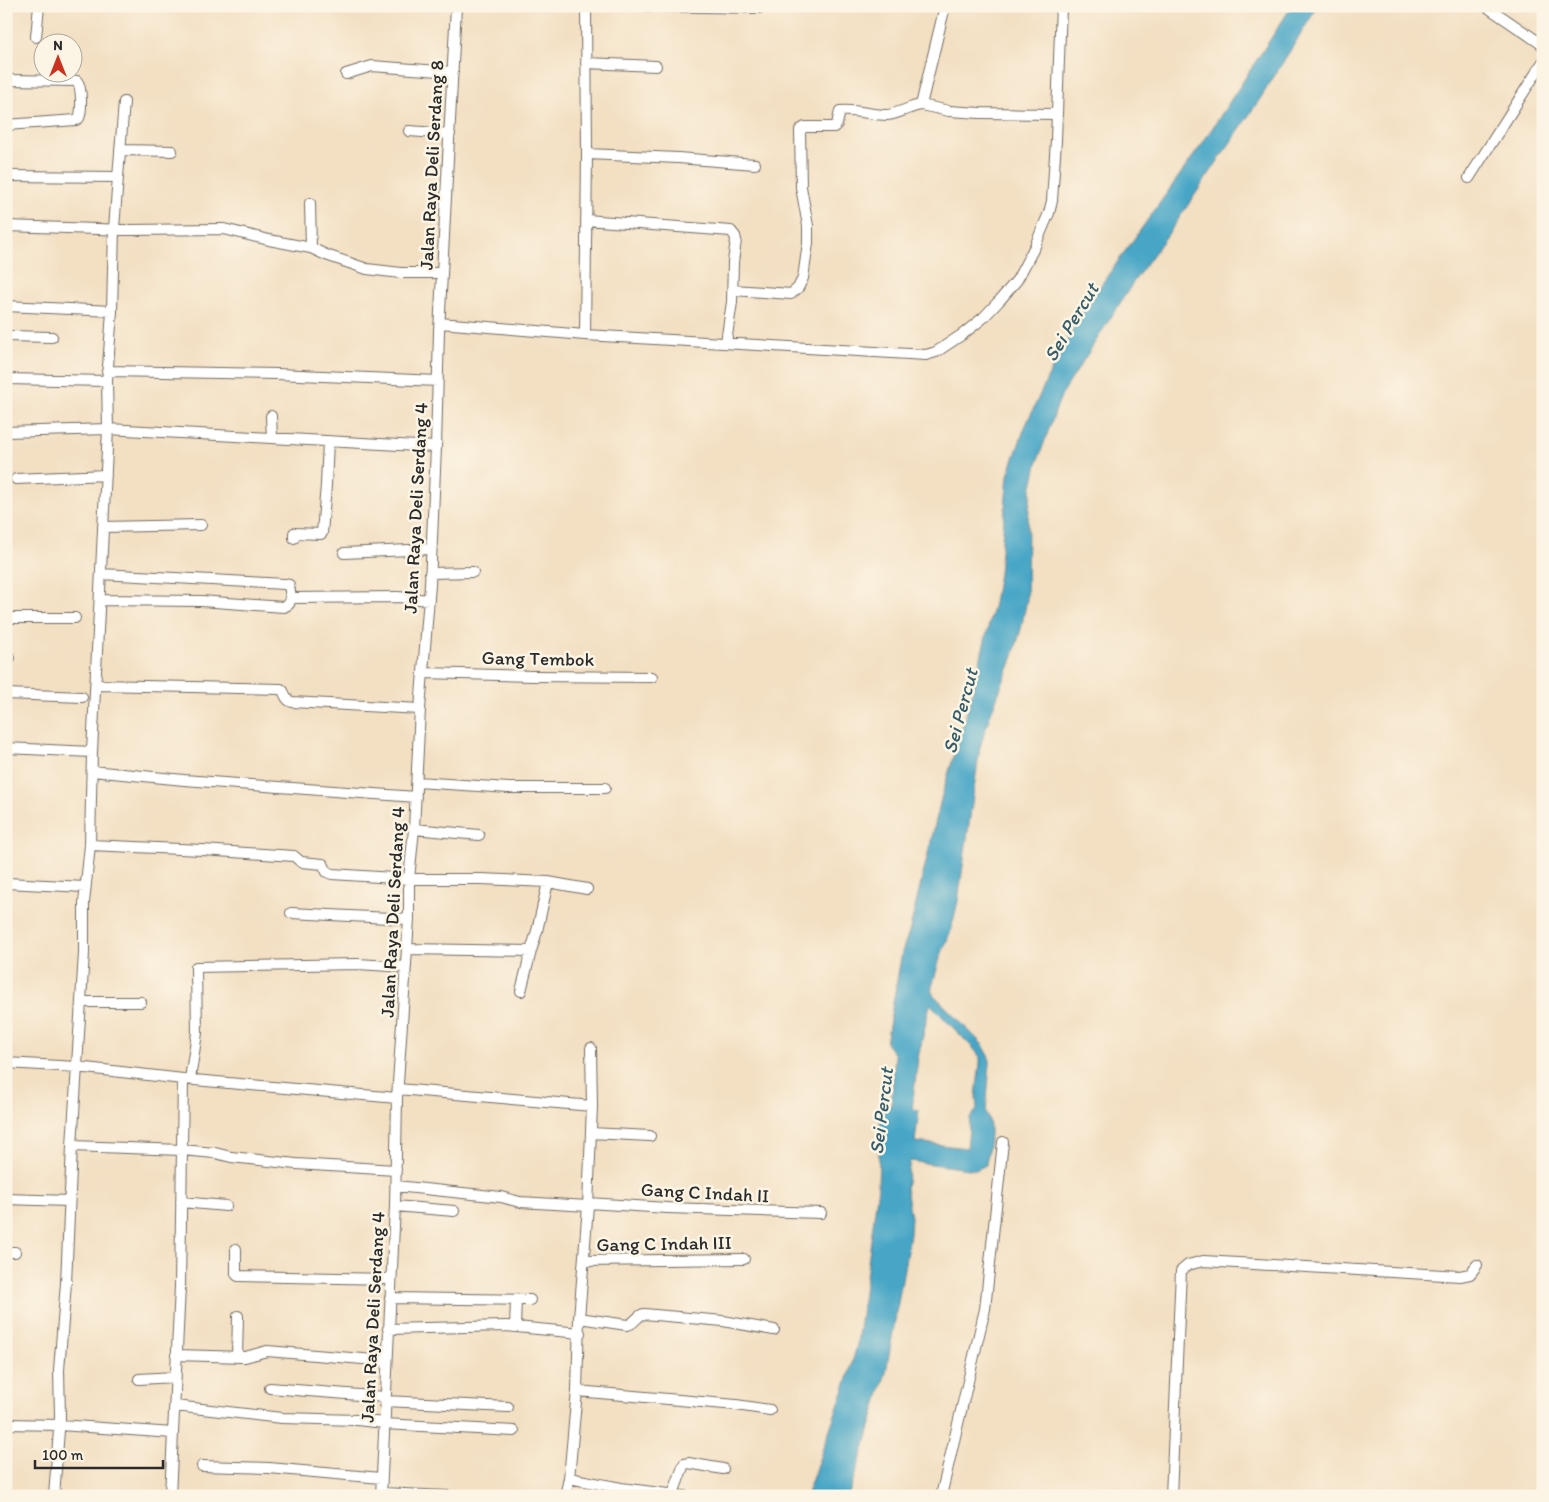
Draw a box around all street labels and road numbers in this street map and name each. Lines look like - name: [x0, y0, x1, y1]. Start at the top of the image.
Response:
- street label: Jalan Raya Deli Serdang 8: [415, 59, 448, 271]
- street label: Jalan Raya Deli Serdang 4: [398, 402, 433, 614]
- street label: Gang Tembok: [482, 646, 595, 671]
- street label: Jalan Raya Deli Serdang 4: [375, 806, 410, 1018]
- street label: Gang C Indah II: [640, 1178, 770, 1207]
- street label: Jalan Raya Deli Serdang 4: [355, 1211, 390, 1423]
- street label: Gang C Indah III: [596, 1231, 732, 1256]

